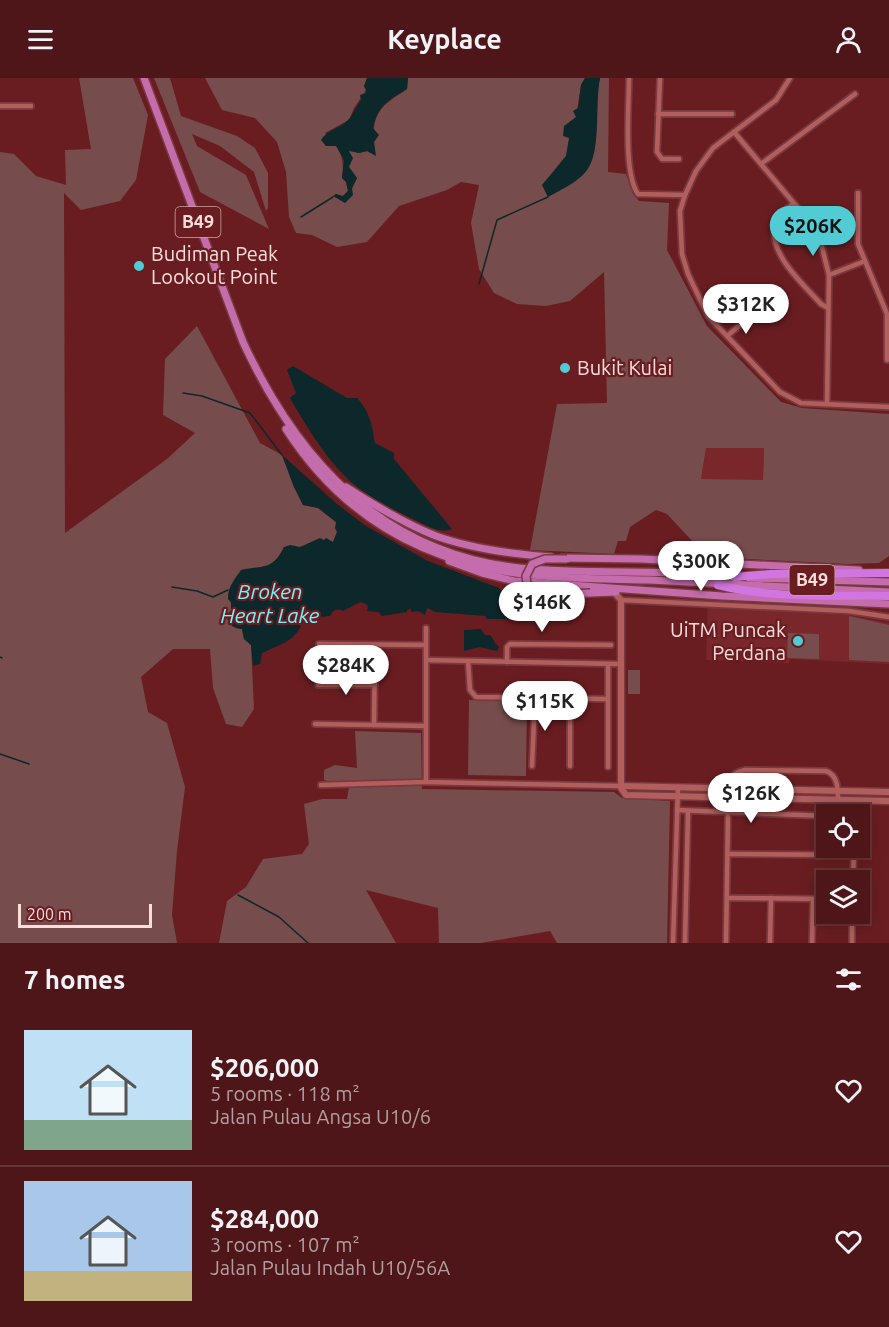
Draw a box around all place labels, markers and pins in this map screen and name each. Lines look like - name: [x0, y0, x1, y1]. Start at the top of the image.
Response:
- pin: $206K: [771, 206, 855, 257]
- place label: Budiman Peak Lookout Point: [151, 242, 278, 288]
- marker: Budiman Peak Lookout Point: [132, 259, 146, 273]
- pin: $312K: [704, 284, 788, 335]
- place label: Bukit Kulai: [577, 356, 672, 379]
- marker: Bukit Kulai: [558, 361, 572, 375]
- pin: $300K: [659, 541, 743, 592]
- pin: $146K: [500, 582, 584, 633]
- place label: UiTM Puncak Perdana: [670, 618, 786, 664]
- marker: UiTM Puncak Perdana: [791, 634, 805, 648]
- pin: $284K: [304, 645, 388, 696]
- pin: $115K: [503, 681, 587, 732]
- pin: $126K: [709, 773, 793, 824]

